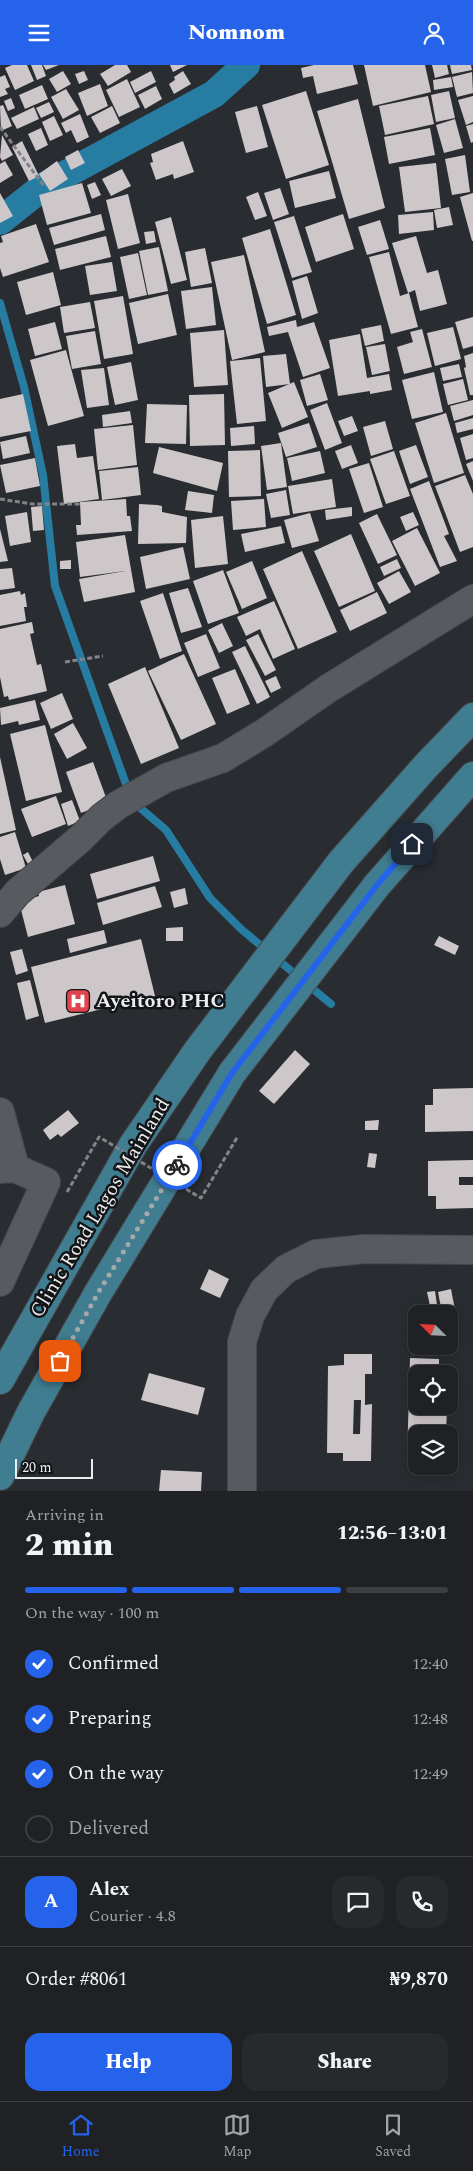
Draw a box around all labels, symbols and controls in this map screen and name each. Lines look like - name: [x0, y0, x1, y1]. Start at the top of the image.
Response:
- text: Nomnom: [188, 16, 285, 49]
- icon: menu: [25, 19, 53, 47]
- icon: person: [420, 19, 448, 47]
- pin: [391, 823, 433, 865]
- icon: home: [398, 830, 426, 858]
- place label: Ayeitoro PHC: [96, 986, 225, 1016]
- hospital icon: Ayeitoro PHC: [65, 988, 91, 1014]
- street label: Clinic Road Lagos Mainland: [22, 1092, 178, 1324]
- courier: [152, 1140, 202, 1190]
- icon: bike: [163, 1151, 191, 1179]
- north arrow: [408, 1305, 458, 1355]
- map controls: [408, 1305, 458, 1475]
- pin: [39, 1340, 81, 1382]
- icon: bag: [46, 1347, 74, 1375]
- button: locate: [408, 1365, 458, 1415]
- button: layers: [408, 1425, 458, 1475]
- scale bar: [15, 1456, 92, 1479]
- text: 20 m: [22, 1457, 52, 1478]
- text: Arriving in: [25, 1503, 104, 1527]
- text: 12:56–13:01: [337, 1519, 448, 1548]
- text: 2 min: [25, 1521, 113, 1570]
- text: On the way · 100 m: [25, 1601, 159, 1625]
- text: Confirmed: [68, 1649, 159, 1678]
- icon: check: [25, 1650, 53, 1678]
- text: 12:40: [412, 1652, 448, 1676]
- text: Preparing: [68, 1704, 152, 1733]
- icon: check: [25, 1705, 53, 1733]
- text: 12:48: [412, 1707, 448, 1731]
- text: On the way: [68, 1759, 164, 1788]
- icon: check: [25, 1760, 53, 1788]
- text: 12:49: [412, 1762, 448, 1786]
- text: Delivered: [68, 1814, 149, 1843]
- text: Alex: [89, 1875, 130, 1904]
- button: chat: [332, 1876, 384, 1928]
- button: phone: [396, 1876, 448, 1928]
- text: A: [44, 1887, 58, 1916]
- text: Courier · 4.8: [89, 1904, 176, 1928]
- text: Order #8061: [25, 1965, 128, 1994]
- text: ₦9,870: [390, 1965, 448, 1994]
- button: Help: [25, 2033, 232, 2091]
- button: Share: [242, 2033, 448, 2091]
- tab: Home: [62, 2111, 100, 2162]
- tab: Map: [223, 2111, 252, 2162]
- tab: Saved: [375, 2111, 411, 2162]

